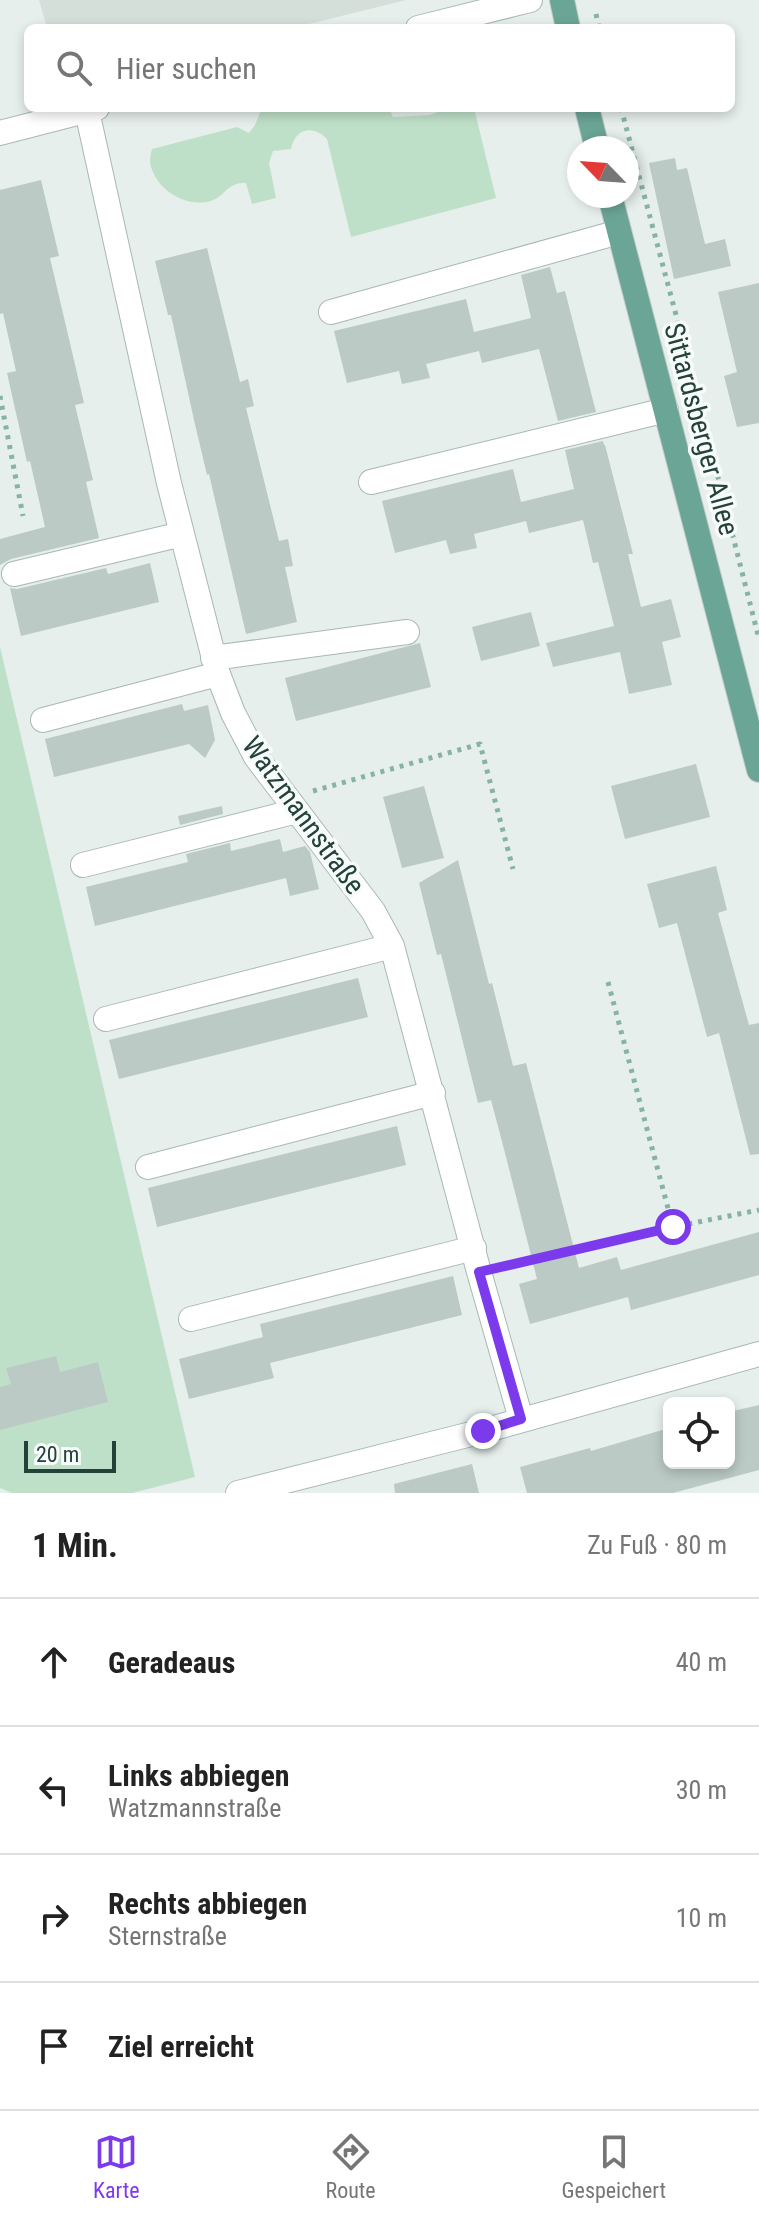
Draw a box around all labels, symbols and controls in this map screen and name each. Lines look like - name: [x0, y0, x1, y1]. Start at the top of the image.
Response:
- search box: [24, 24, 735, 112]
- icon: search: [52, 46, 96, 90]
- text: Hier suchen: [116, 51, 257, 86]
- north arrow: [567, 136, 639, 208]
- street label: Sittardsberger Allee: [657, 319, 746, 539]
- street label: Watzmannstraße: [235, 730, 372, 901]
- route start: [655, 1209, 691, 1245]
- map controls: [663, 1397, 735, 1469]
- button: locate: [663, 1397, 735, 1469]
- route end: [465, 1413, 501, 1449]
- scale bar: [24, 1437, 116, 1473]
- text: 20 m: [36, 1442, 79, 1467]
- text: 1 Min.: [32, 1525, 118, 1565]
- text: Zu Fuß · 80 m: [587, 1530, 727, 1560]
- icon: ahead: [32, 1640, 76, 1684]
- text: Geradeaus: [108, 1645, 235, 1680]
- text: 40 m: [676, 1647, 727, 1677]
- text: Links abbiegen: [108, 1758, 290, 1793]
- icon: left: [32, 1768, 76, 1812]
- text: 30 m: [676, 1775, 727, 1805]
- text: Watzmannstraße: [108, 1793, 281, 1823]
- text: Rechts abbiegen: [108, 1886, 307, 1921]
- icon: right: [32, 1896, 76, 1940]
- text: 10 m: [676, 1903, 727, 1933]
- text: Sternstraße: [108, 1921, 227, 1951]
- icon: arrive: [32, 2024, 76, 2068]
- text: Ziel erreicht: [108, 2029, 254, 2064]
- tab: Karte: [93, 2130, 140, 2203]
- tab: Route: [325, 2130, 376, 2203]
- tab: Gespeichert: [562, 2130, 666, 2203]

